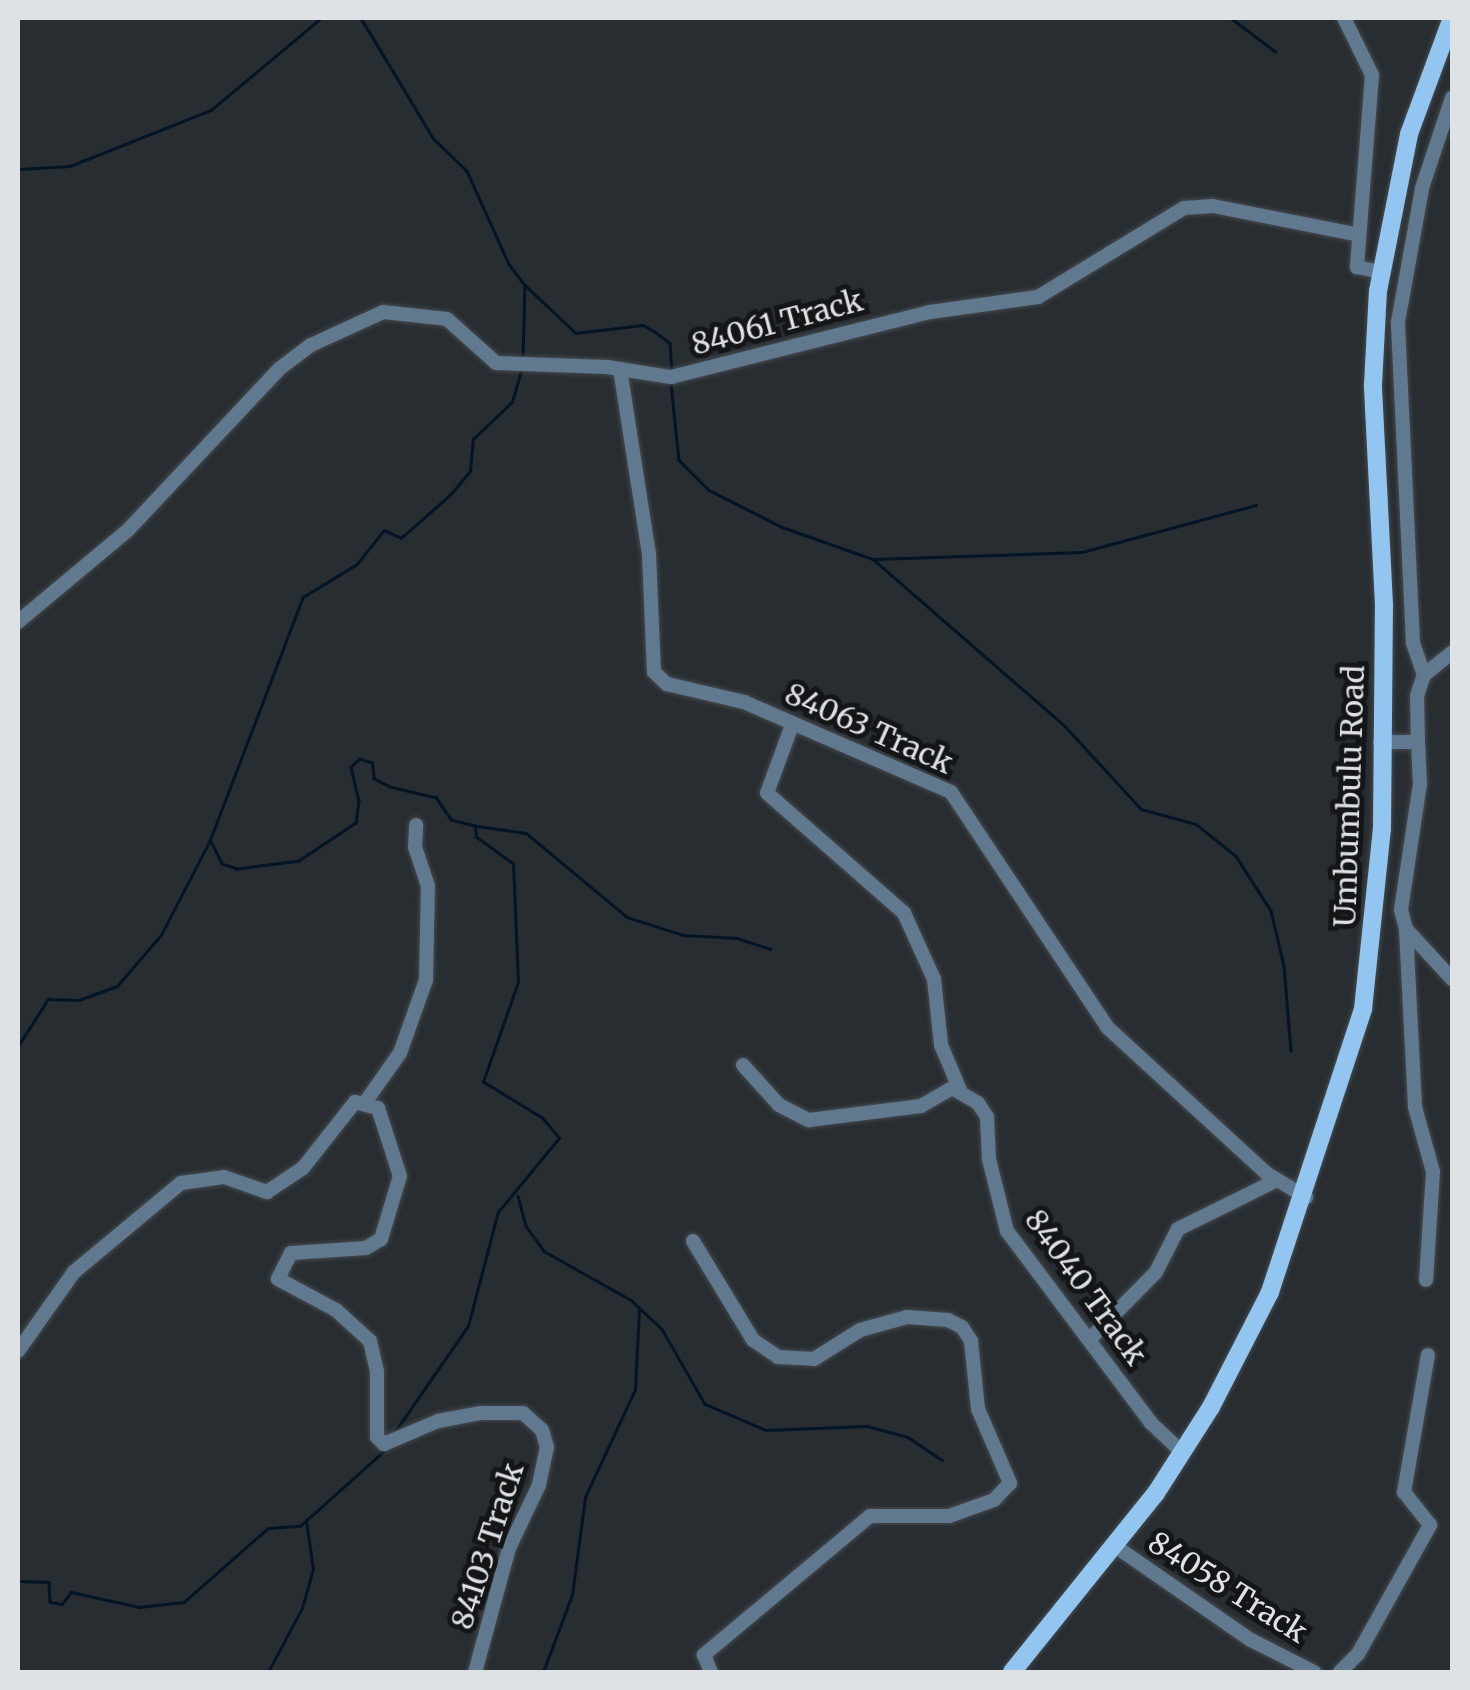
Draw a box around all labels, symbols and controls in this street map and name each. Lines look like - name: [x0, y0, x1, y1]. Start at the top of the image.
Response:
- street label: 84061 Track: [687, 282, 867, 362]
- street label: Umbumbulu Road: [1326, 665, 1372, 927]
- street label: 84063 Track: [780, 675, 958, 781]
- street label: 84040 Track: [1018, 1202, 1154, 1372]
- street label: 84103 Track: [443, 1458, 531, 1634]
- street label: 84058 Track: [1142, 1524, 1314, 1650]

